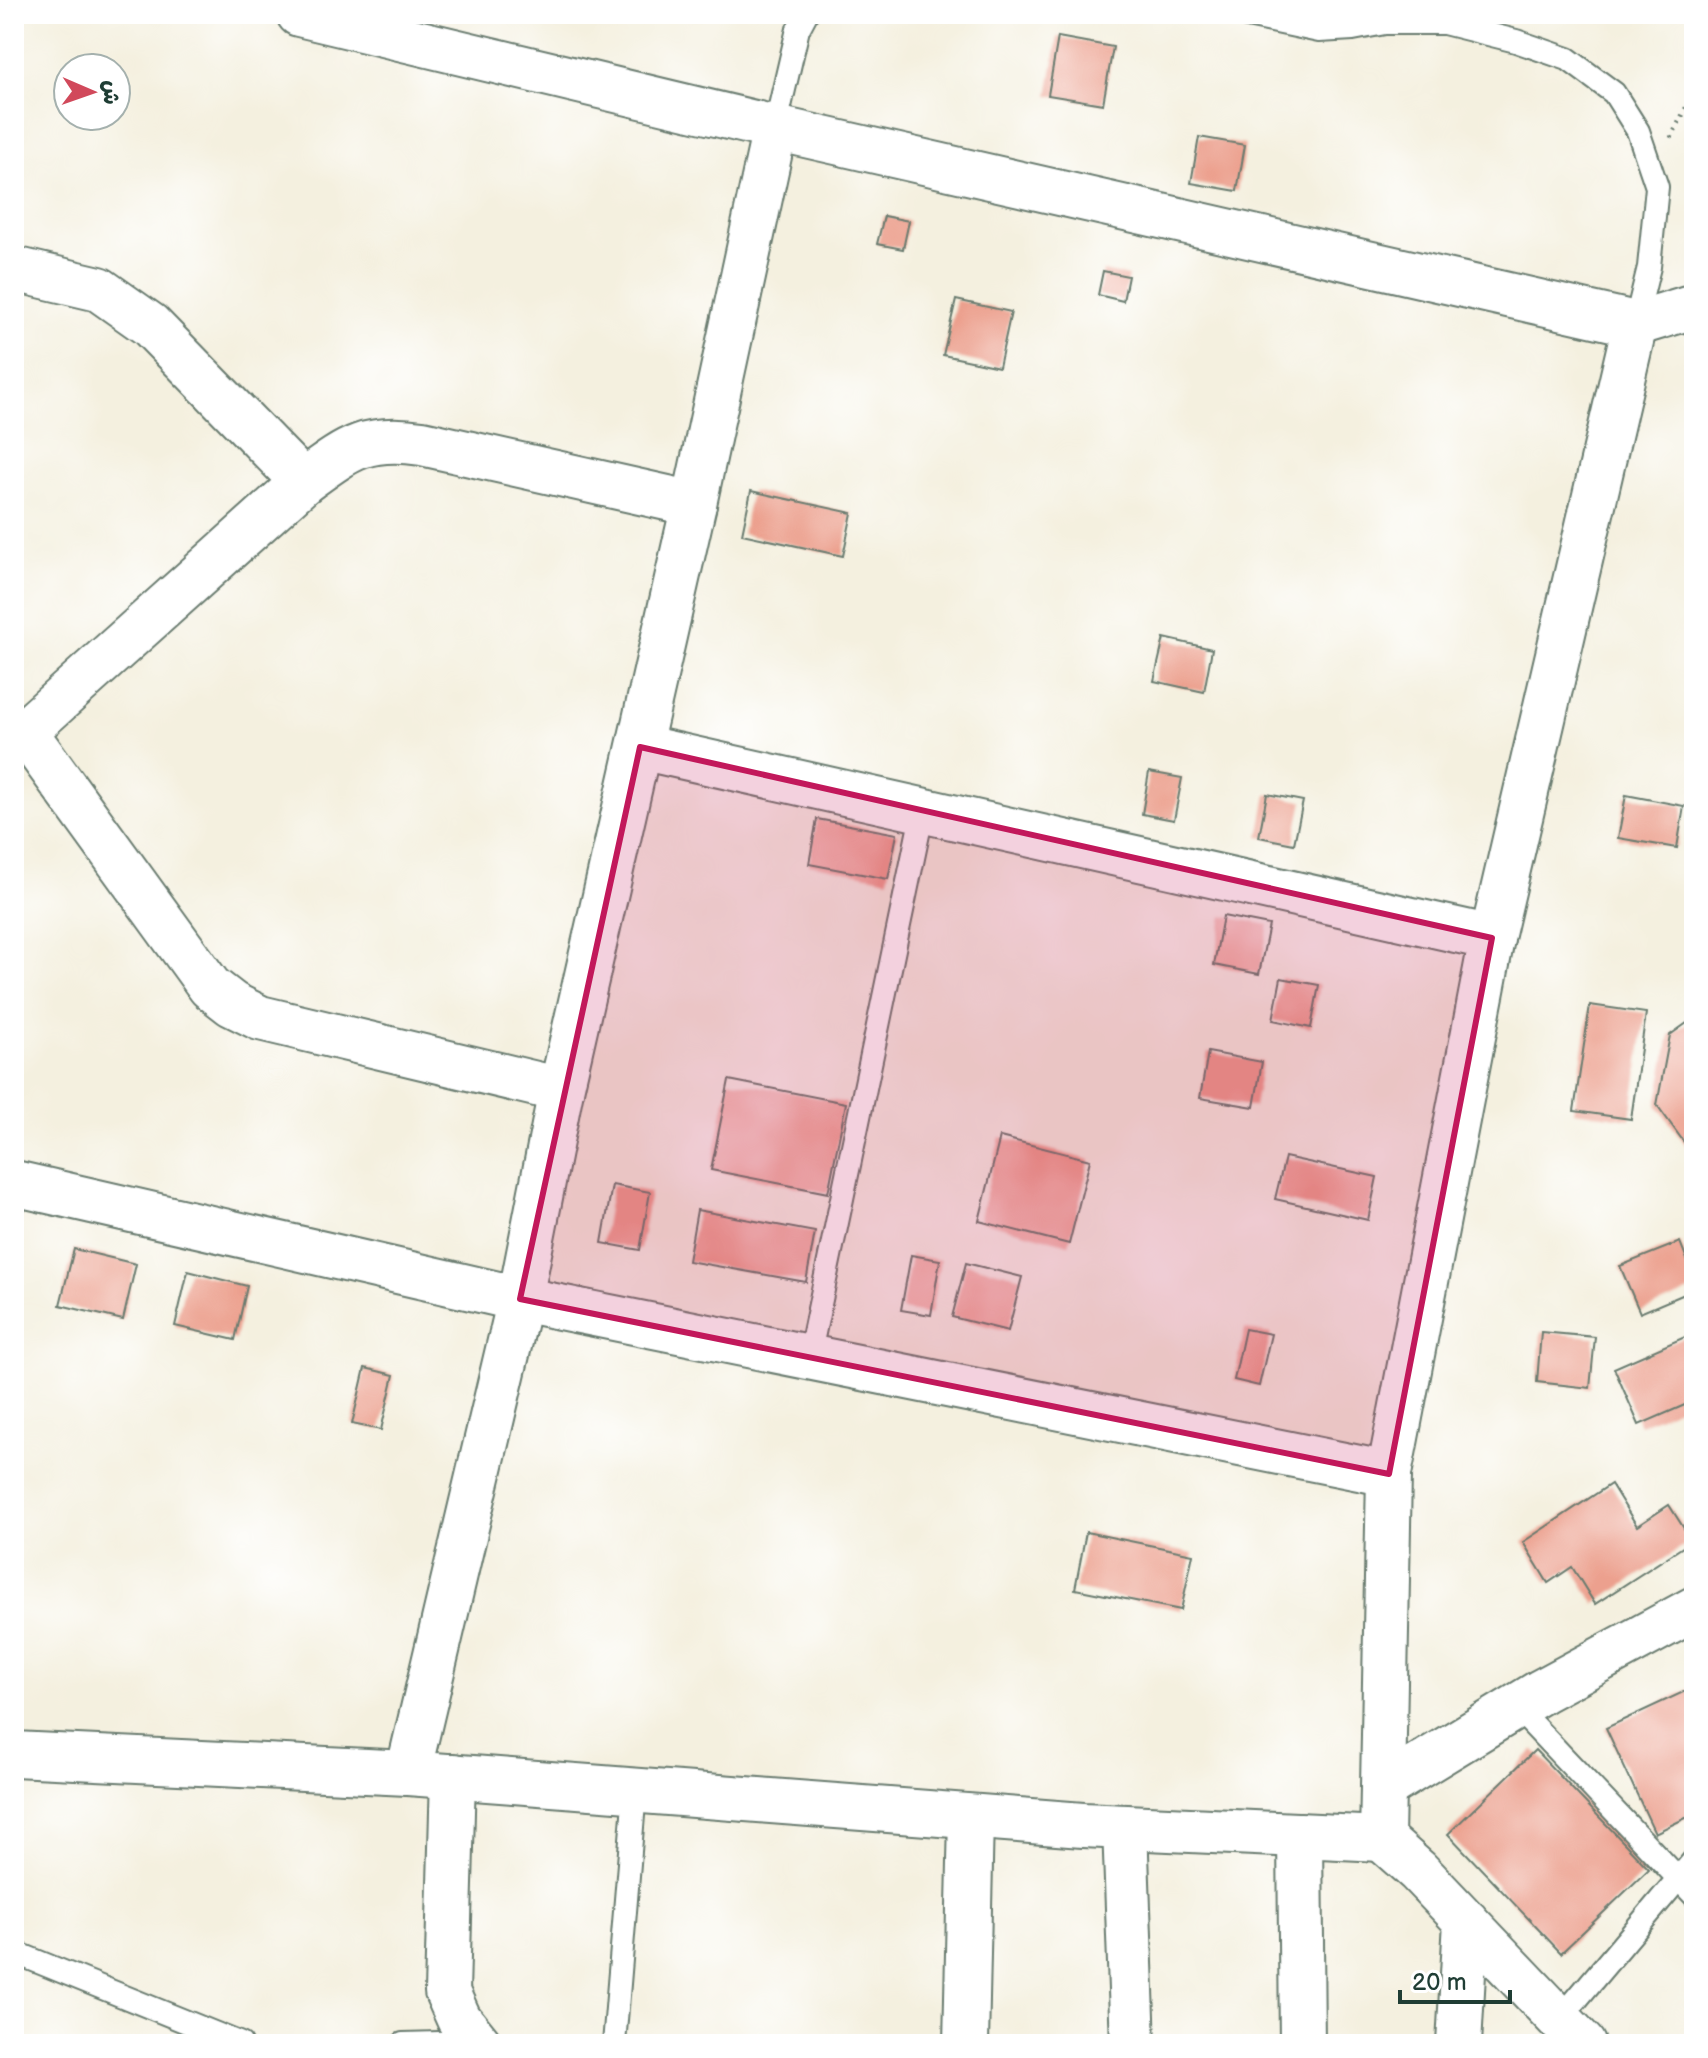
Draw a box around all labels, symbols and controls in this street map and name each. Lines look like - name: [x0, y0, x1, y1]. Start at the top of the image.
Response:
- north arrow: [52, 52, 132, 132]
- text: ش: [97, 80, 124, 105]
- scale bar: [1400, 1954, 1510, 2004]
- text: 20 m: [1412, 1968, 1467, 1997]

